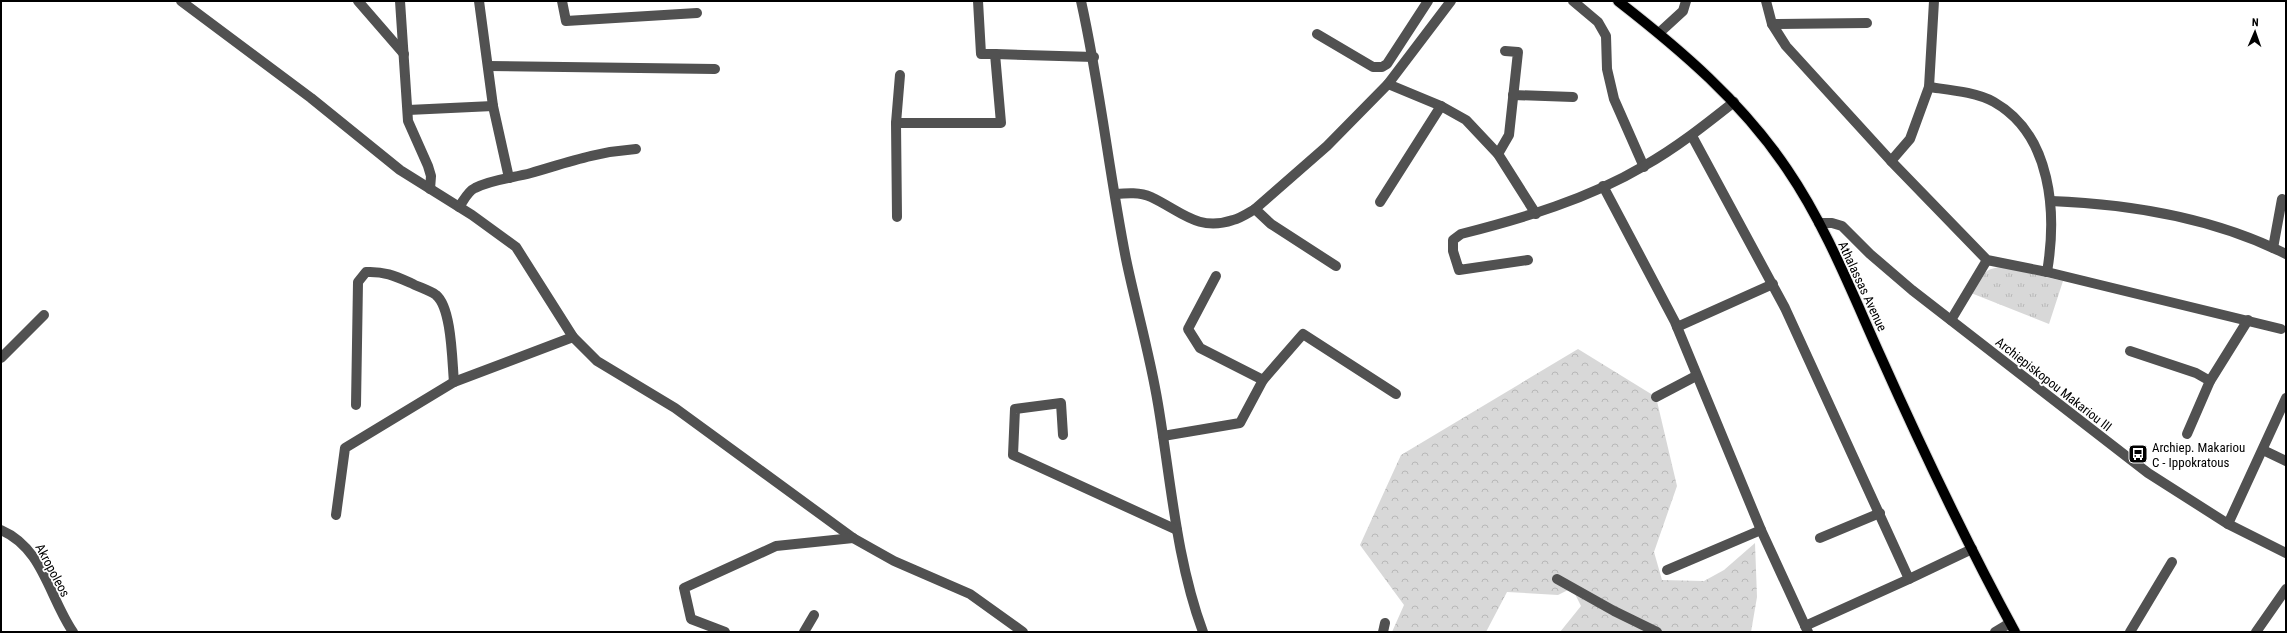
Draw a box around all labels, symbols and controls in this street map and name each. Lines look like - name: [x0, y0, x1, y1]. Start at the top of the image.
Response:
- north arrow: [2235, 12, 2275, 52]
- text: N: [2252, 16, 2259, 29]
- street label: Athalassas Avenue: [1835, 239, 1890, 334]
- street label: Archiepiskopou Makariou III: [1993, 334, 2115, 434]
- place label: Archiep. Makariou C - Ippokratous: [2152, 440, 2245, 470]
- bus stop icon: Archiep. Makariou C - Ippokratous: [2127, 443, 2149, 465]
- street label: Akropoleos: [32, 541, 73, 600]

